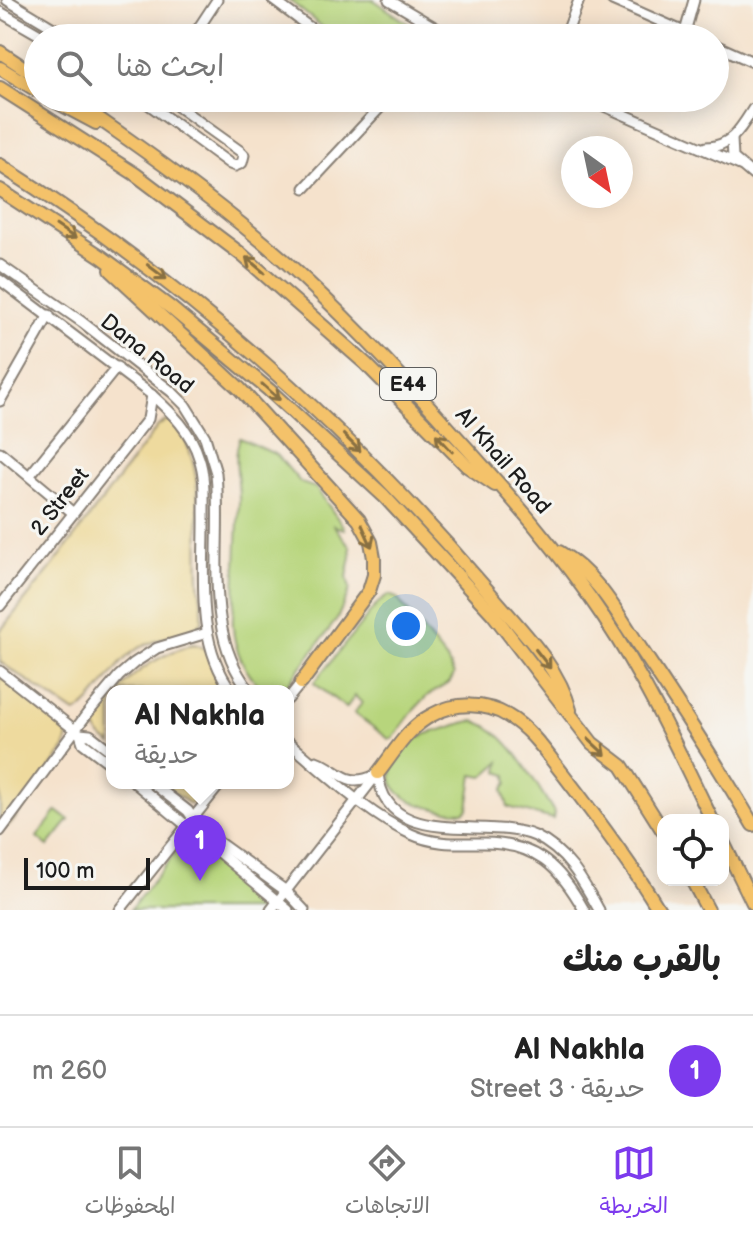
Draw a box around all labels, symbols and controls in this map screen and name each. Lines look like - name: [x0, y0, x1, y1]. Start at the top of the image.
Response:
- search box: [24, 24, 729, 112]
- icon: search: [52, 46, 96, 90]
- text: ابحث هنا: [116, 49, 224, 85]
- north arrow: [561, 136, 633, 208]
- one-way arrow: [54, 224, 76, 240]
- one-way arrow: [245, 256, 265, 274]
- one-way arrow: [146, 264, 167, 281]
- street label: Dana Road: [95, 308, 199, 400]
- road number: E44: [380, 368, 436, 400]
- one-way arrow: [260, 382, 280, 400]
- street label: Al Khail Road: [449, 402, 556, 520]
- one-way arrow: [435, 433, 454, 453]
- one-way arrow: [342, 434, 362, 453]
- street label: 2 Street: [25, 462, 95, 541]
- one-way arrow: [360, 523, 375, 547]
- your location: [386, 606, 426, 646]
- one-way arrow: [535, 648, 552, 669]
- popup: [106, 685, 294, 789]
- text: Al Nakhla: [135, 698, 265, 734]
- one-way arrow: [587, 738, 607, 757]
- text: حديقة: [135, 740, 198, 771]
- map controls: [657, 814, 729, 886]
- button: locate: [657, 814, 729, 886]
- pin: 1: [174, 815, 226, 881]
- scale bar: [24, 854, 150, 890]
- text: 100 m: [36, 858, 95, 885]
- text: بالقرب منك: [563, 940, 721, 981]
- text: Al Nakhla: [514, 1032, 645, 1068]
- text: 260 m: [32, 1056, 107, 1087]
- text: 1: [690, 1056, 700, 1087]
- text: حديقة · 3 Street: [470, 1074, 645, 1105]
- tab: المحفوظات: [85, 1141, 175, 1225]
- tab: الاتجاهات: [345, 1141, 430, 1225]
- tab: الخريطة: [600, 1141, 668, 1225]

